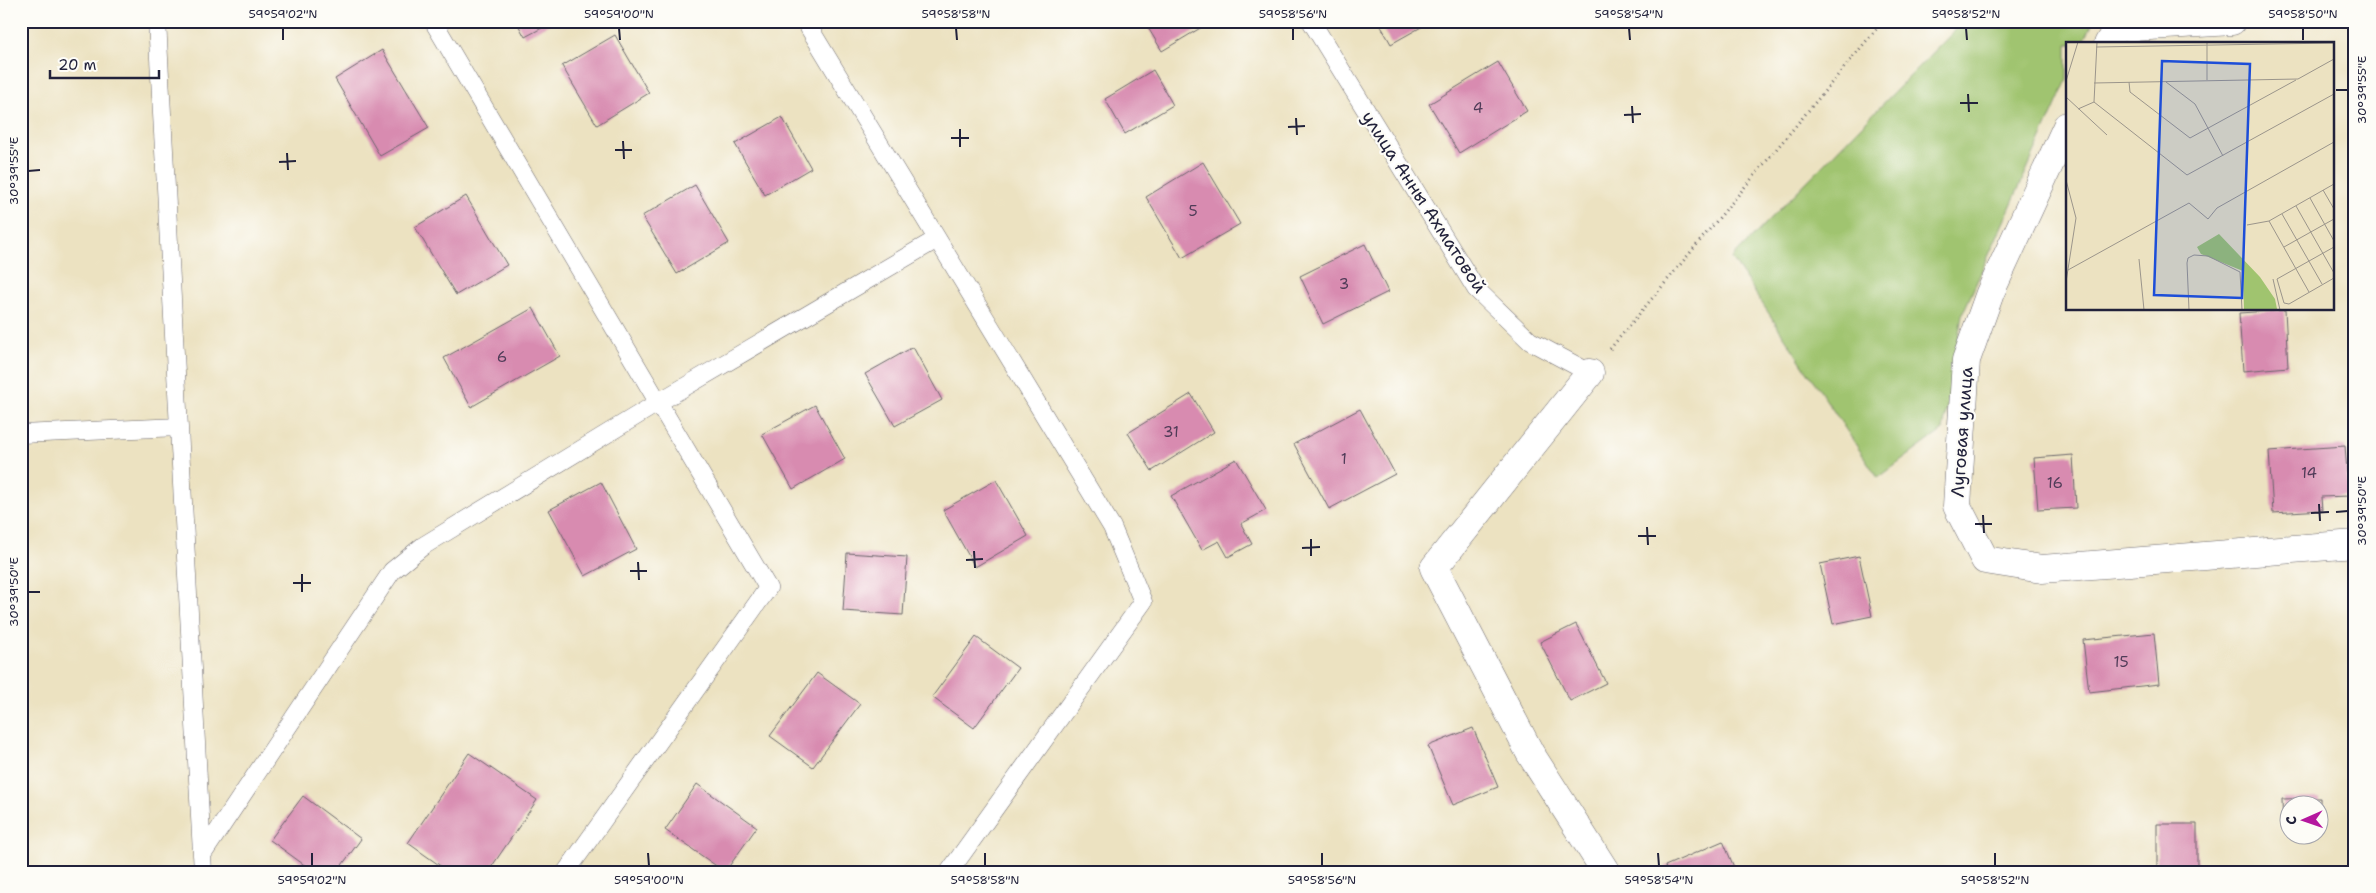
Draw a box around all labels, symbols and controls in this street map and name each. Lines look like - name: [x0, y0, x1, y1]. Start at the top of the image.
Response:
- text: 59°59'02"N: [248, 6, 318, 22]
- text: 59°59'00"N: [584, 6, 654, 22]
- text: 59°58'58"N: [921, 6, 991, 22]
- text: 59°58'56"N: [1259, 6, 1327, 22]
- text: 59°58'54"N: [1594, 6, 1664, 22]
- text: 59°58'52"N: [1932, 6, 2000, 22]
- text: 59°58'50"N: [2268, 6, 2338, 22]
- inset map: [2066, 42, 2334, 310]
- scale bar: [50, 48, 159, 80]
- text: 20 m: [58, 55, 97, 75]
- text: 30°39'55"E: [2354, 56, 2370, 124]
- house number: 4: [1473, 98, 1483, 118]
- street label: улица Анны Ахматовой: [1356, 106, 1492, 298]
- text: 30°39'55"E: [6, 137, 22, 205]
- house number: 5: [1188, 201, 1198, 221]
- house number: 3: [1339, 274, 1349, 294]
- house number: 6: [497, 347, 507, 367]
- street label: Луговая улица: [1945, 366, 1979, 498]
- house number: 31: [1163, 422, 1179, 442]
- house number: 1: [1341, 449, 1347, 469]
- house number: 14: [2301, 463, 2317, 483]
- house number: 16: [2047, 473, 2063, 493]
- text: 30°39'50"E: [2354, 476, 2370, 546]
- text: 30°39'50"E: [6, 557, 22, 627]
- house number: 15: [2113, 652, 2129, 672]
- north arrow: [2278, 796, 2328, 846]
- text: С: [2282, 816, 2300, 825]
- text: 59°59'02"N: [277, 872, 347, 888]
- text: 59°59'00"N: [614, 872, 684, 888]
- text: 59°58'58"N: [950, 872, 1020, 888]
- text: 59°58'56"N: [1288, 872, 1356, 888]
- text: 59°58'54"N: [1624, 872, 1694, 888]
- text: 59°58'52"N: [1961, 872, 2029, 888]

